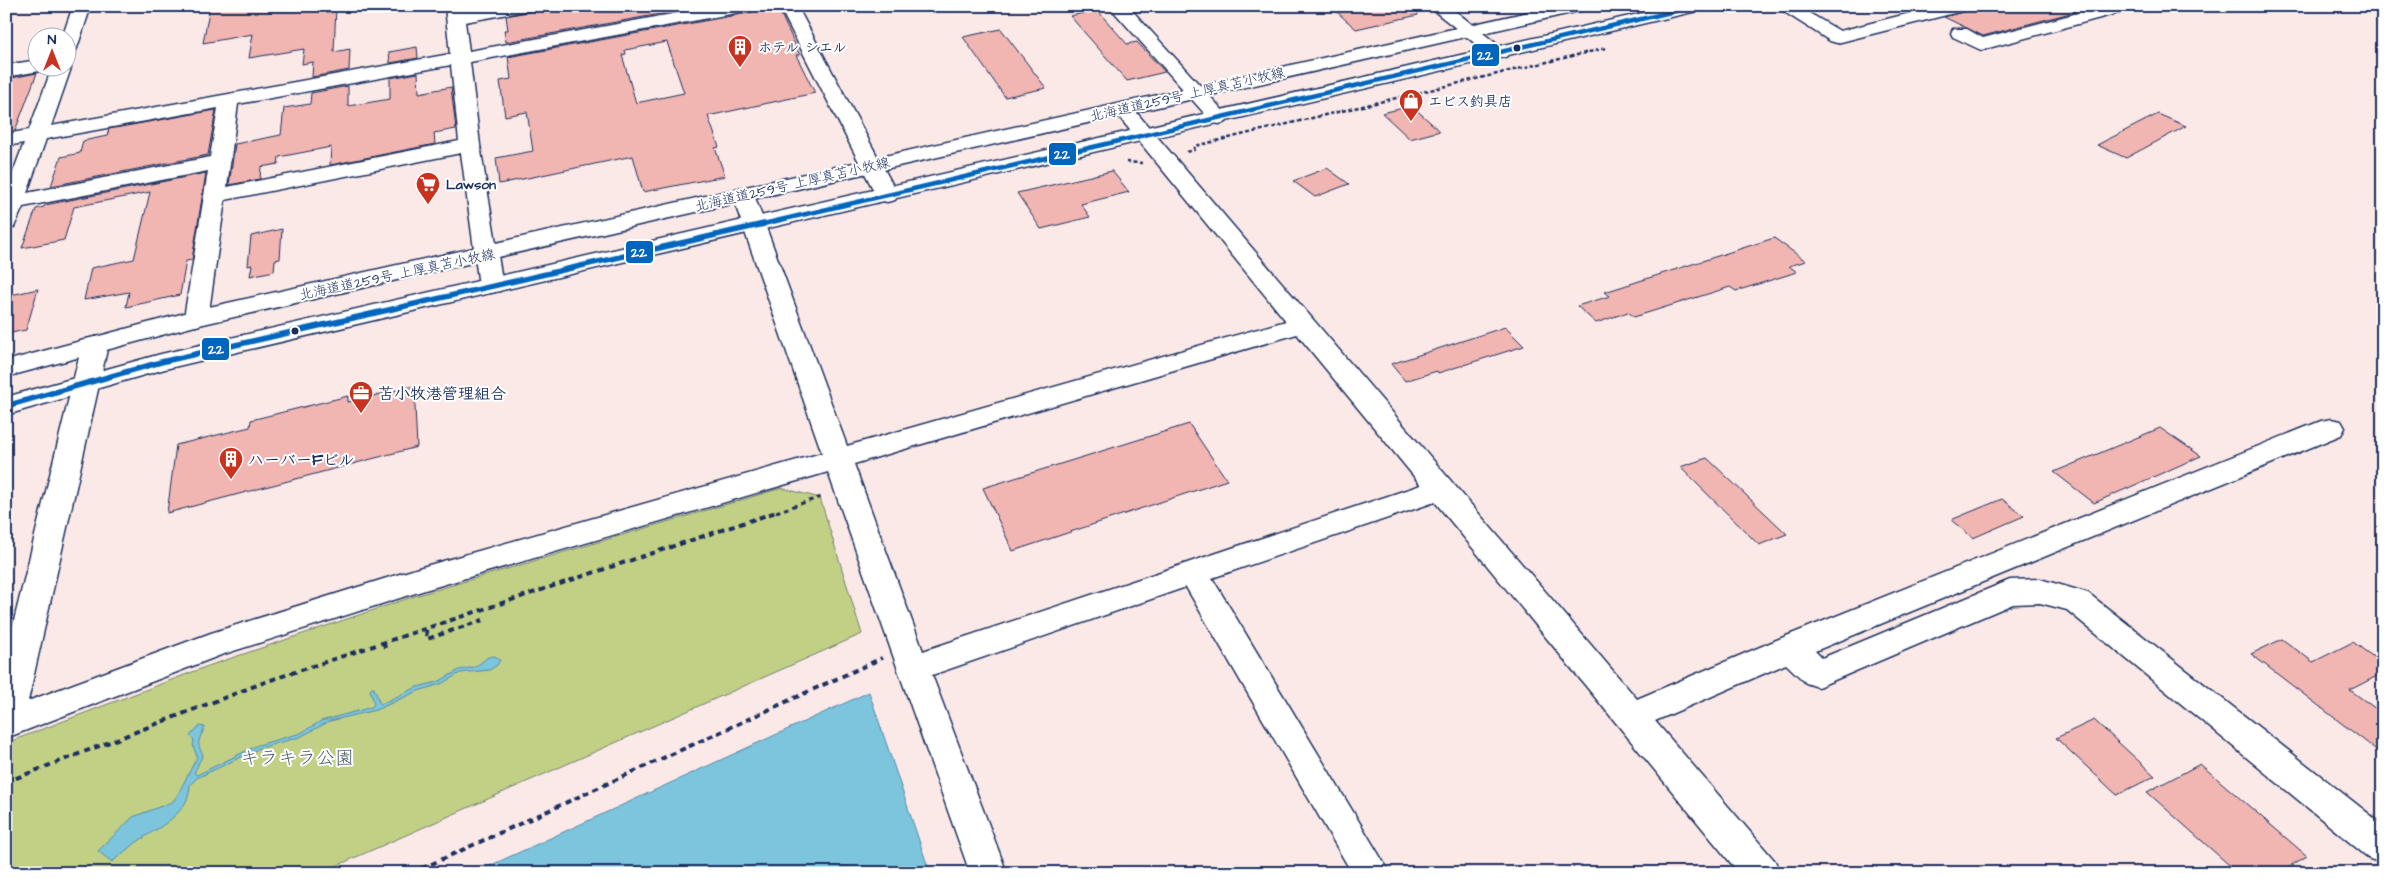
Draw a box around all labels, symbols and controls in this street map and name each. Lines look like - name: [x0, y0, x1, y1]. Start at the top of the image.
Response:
- north arrow: [28, 28, 78, 78]
- text: N: [48, 30, 57, 50]
- building icon: ホテル シエル: [727, 34, 753, 68]
- place label: ホテル シエル: [758, 38, 847, 58]
- line badge: 22: [1471, 43, 1500, 67]
- unlabelled marker: [1512, 43, 1522, 53]
- text: 22: [1476, 46, 1494, 66]
- street label: 北海道道259号 上厚真苫小牧線: [1088, 63, 1287, 127]
- shop icon: エビス釣具店: [1398, 88, 1424, 122]
- place label: エビス釣具店: [1428, 92, 1512, 112]
- line badge: 22: [1048, 142, 1077, 166]
- text: 22: [1053, 145, 1071, 165]
- street label: 北海道道259号 上厚真苫小牧線: [693, 153, 892, 217]
- supermarket icon: Lawson: [415, 171, 441, 205]
- place label: Lawson: [446, 175, 496, 195]
- line badge: 22: [625, 240, 654, 264]
- text: 22: [630, 243, 648, 263]
- street label: 北海道道259号 上厚真苫小牧線: [298, 244, 497, 305]
- unlabelled marker: [290, 326, 300, 336]
- line badge: 22: [201, 337, 230, 361]
- text: 22: [207, 340, 225, 360]
- office icon: 苫小牧港管理組合: [348, 380, 374, 414]
- place label: 苫小牧港管理組合: [378, 383, 506, 405]
- building icon: ハーバーFビル: [218, 446, 244, 480]
- place label: ハーバーFビル: [248, 449, 355, 471]
- park label: キラキラ公園: [240, 745, 354, 772]

